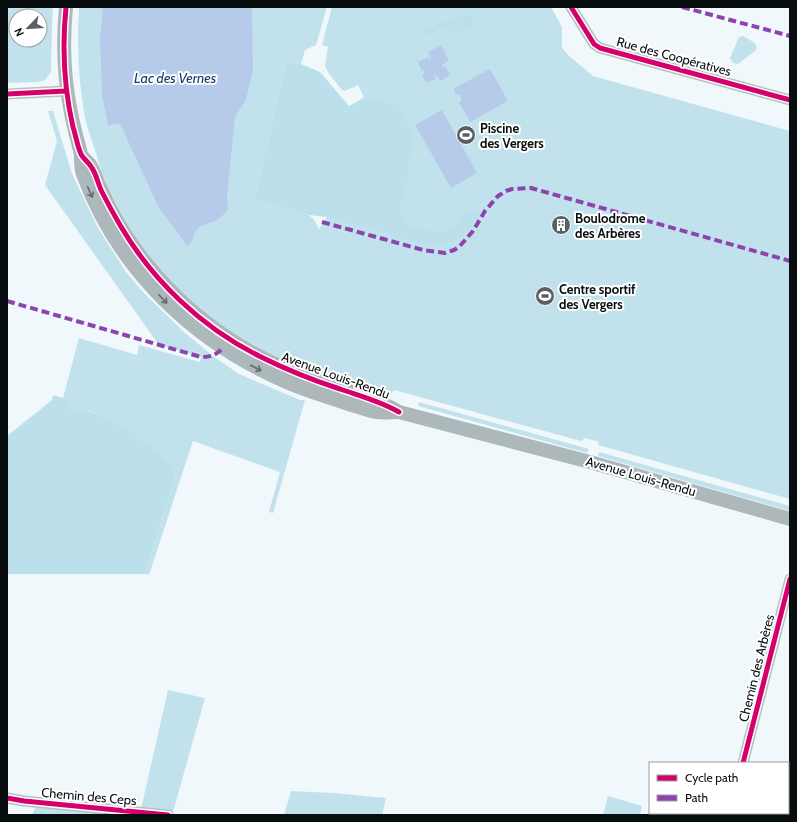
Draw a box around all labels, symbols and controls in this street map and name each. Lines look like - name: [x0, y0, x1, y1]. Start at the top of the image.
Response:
- north arrow: [8, 8, 48, 48]
- text: N: [11, 26, 27, 39]
- street label: Rue des Coopératives: [615, 33, 734, 79]
- water label: Lac des Vernes: [134, 69, 217, 87]
- place label: Piscine des Vergers: [480, 120, 544, 151]
- sports icon: Piscine des Vergers: [455, 124, 477, 146]
- one-way arrow: [87, 186, 95, 198]
- place label: Boulodrome des Arbères: [575, 210, 646, 241]
- building icon: Boulodrome des Arbères: [550, 214, 572, 236]
- place label: Centre sportif des Vergers: [559, 281, 636, 312]
- sports icon: Centre sportif des Vergers: [534, 285, 556, 307]
- one-way arrow: [158, 294, 168, 304]
- street label: Avenue Louis-Rendu: [280, 348, 392, 402]
- one-way arrow: [250, 364, 262, 372]
- street label: Avenue Louis-Rendu: [584, 453, 698, 499]
- street label: Chemin des Arbères: [735, 612, 777, 723]
- legend: [649, 762, 789, 814]
- text: Cycle path: [685, 770, 738, 785]
- street label: Chemin des Ceps: [41, 784, 138, 808]
- text: Path: [685, 790, 708, 805]

